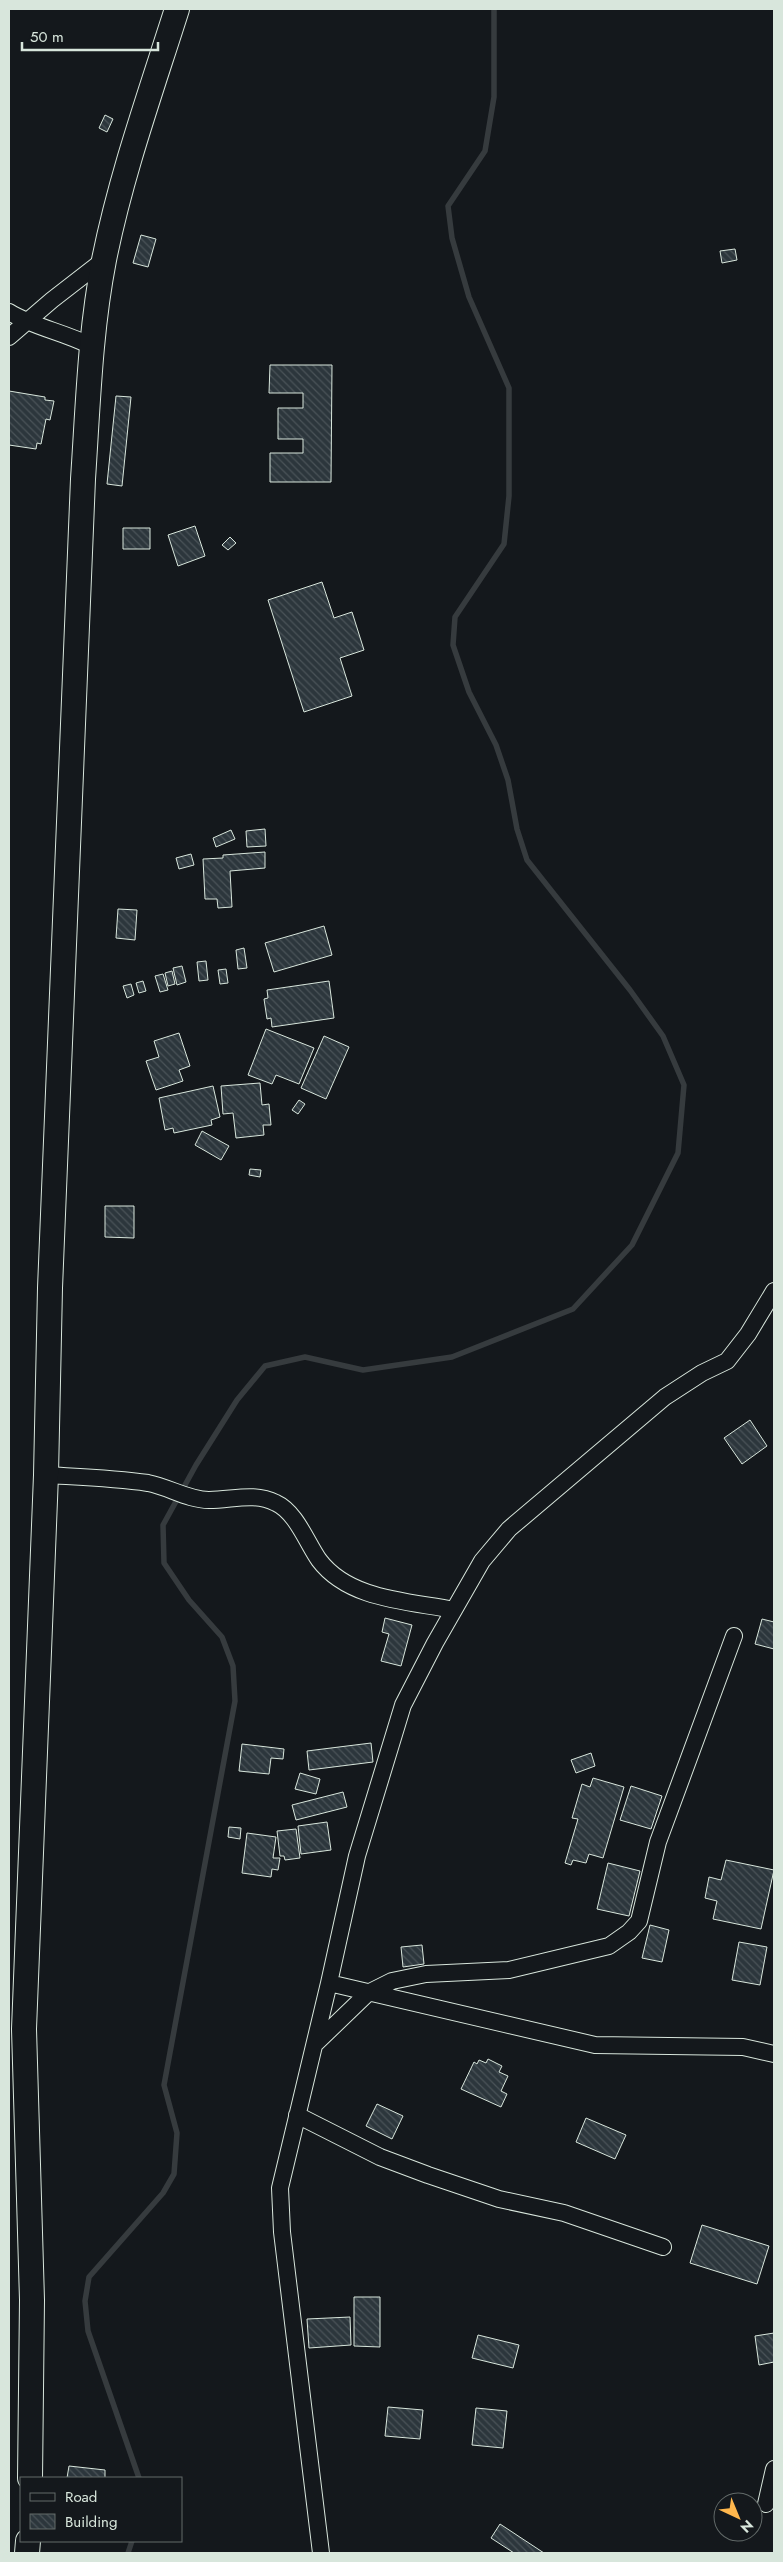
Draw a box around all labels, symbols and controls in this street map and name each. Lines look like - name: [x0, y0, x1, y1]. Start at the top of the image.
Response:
- scale bar: [22, 20, 159, 52]
- text: 50 m: [30, 26, 64, 48]
- legend: [20, 2477, 182, 2542]
- text: Road: [65, 2486, 97, 2508]
- north arrow: [713, 2492, 763, 2542]
- text: Building: [65, 2511, 117, 2533]
- text: N: [736, 2515, 758, 2537]

